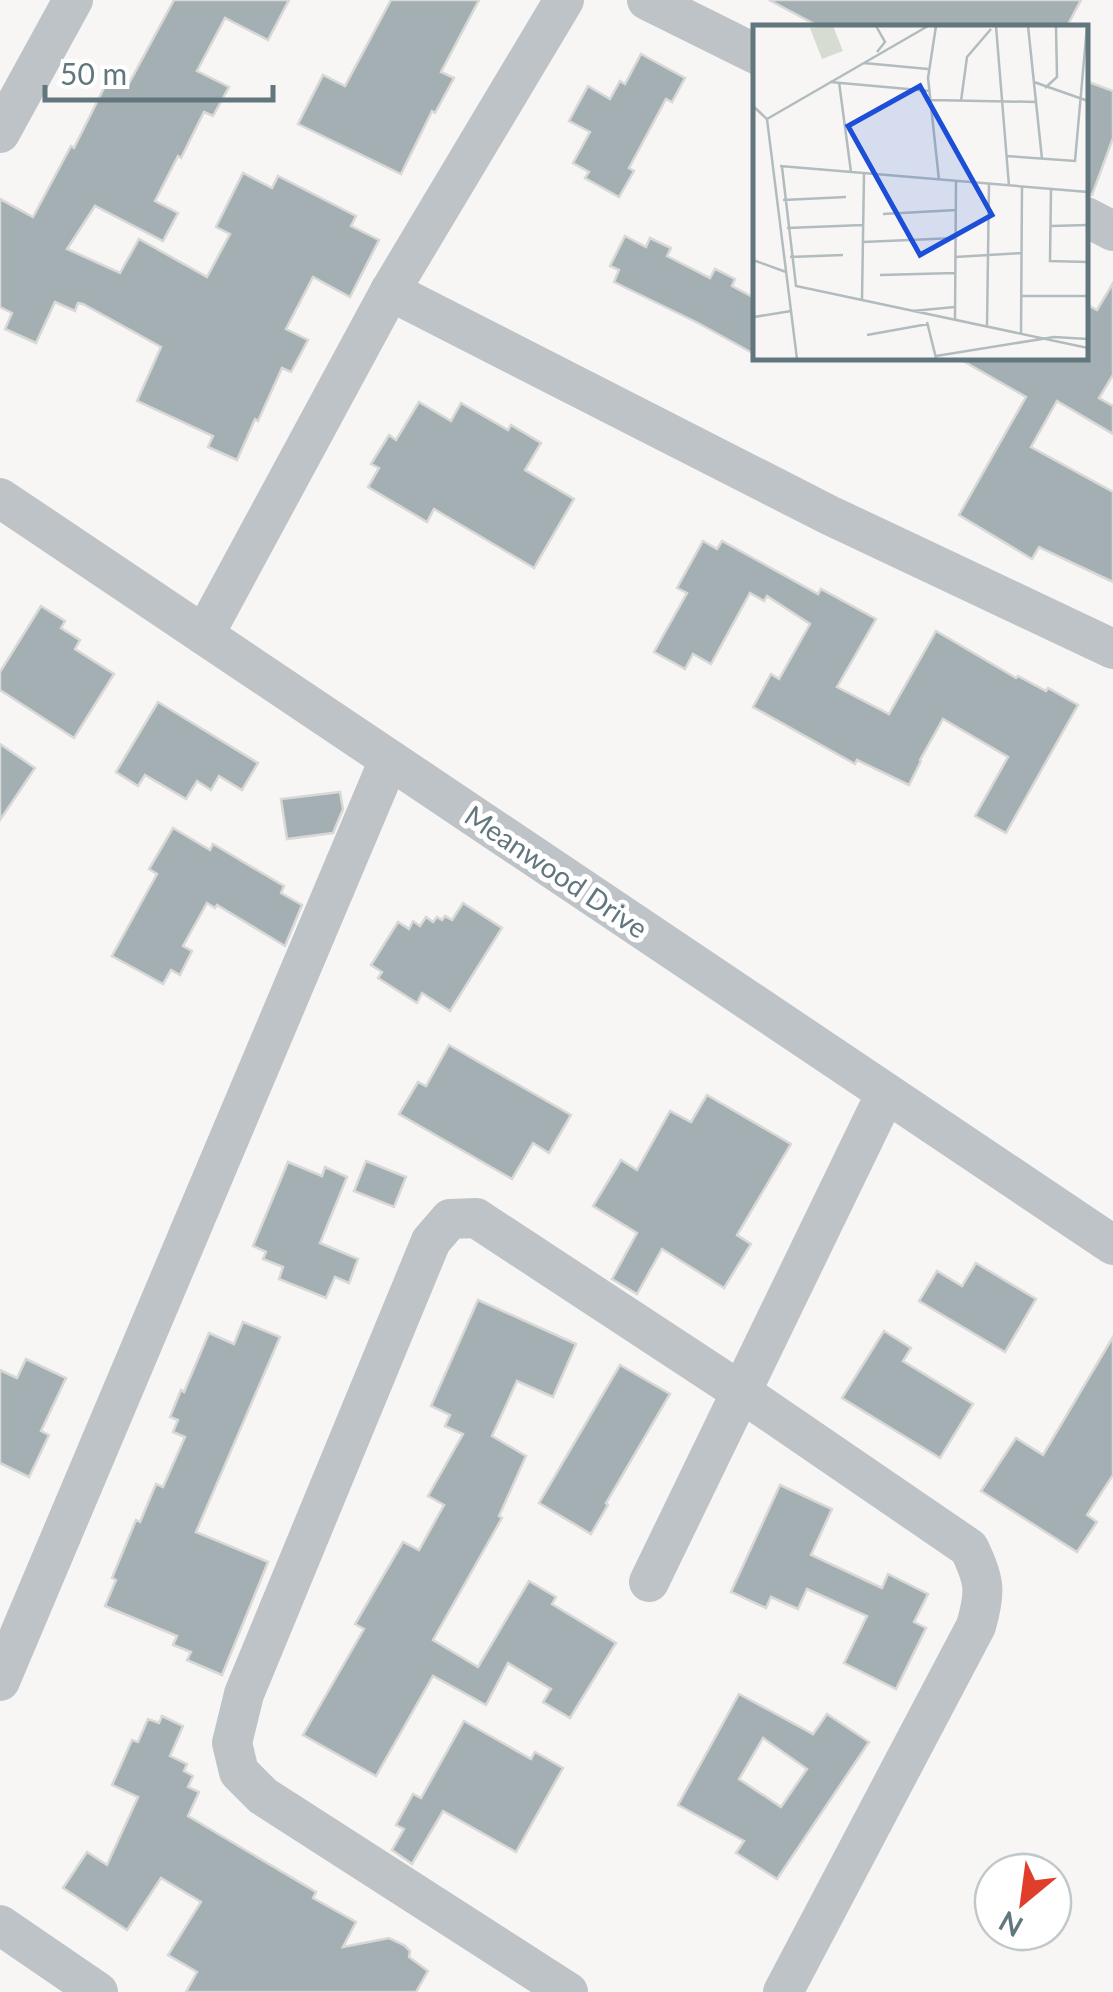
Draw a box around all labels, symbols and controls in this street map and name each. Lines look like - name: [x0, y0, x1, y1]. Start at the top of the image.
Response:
- inset map: [753, 25, 1088, 360]
- scale bar: [45, 40, 272, 102]
- text: 50 m: [60, 55, 127, 91]
- street label: Meanwood Drive: [459, 798, 654, 945]
- north arrow: [973, 1852, 1073, 1952]
- text: N: [993, 1905, 1028, 1945]

